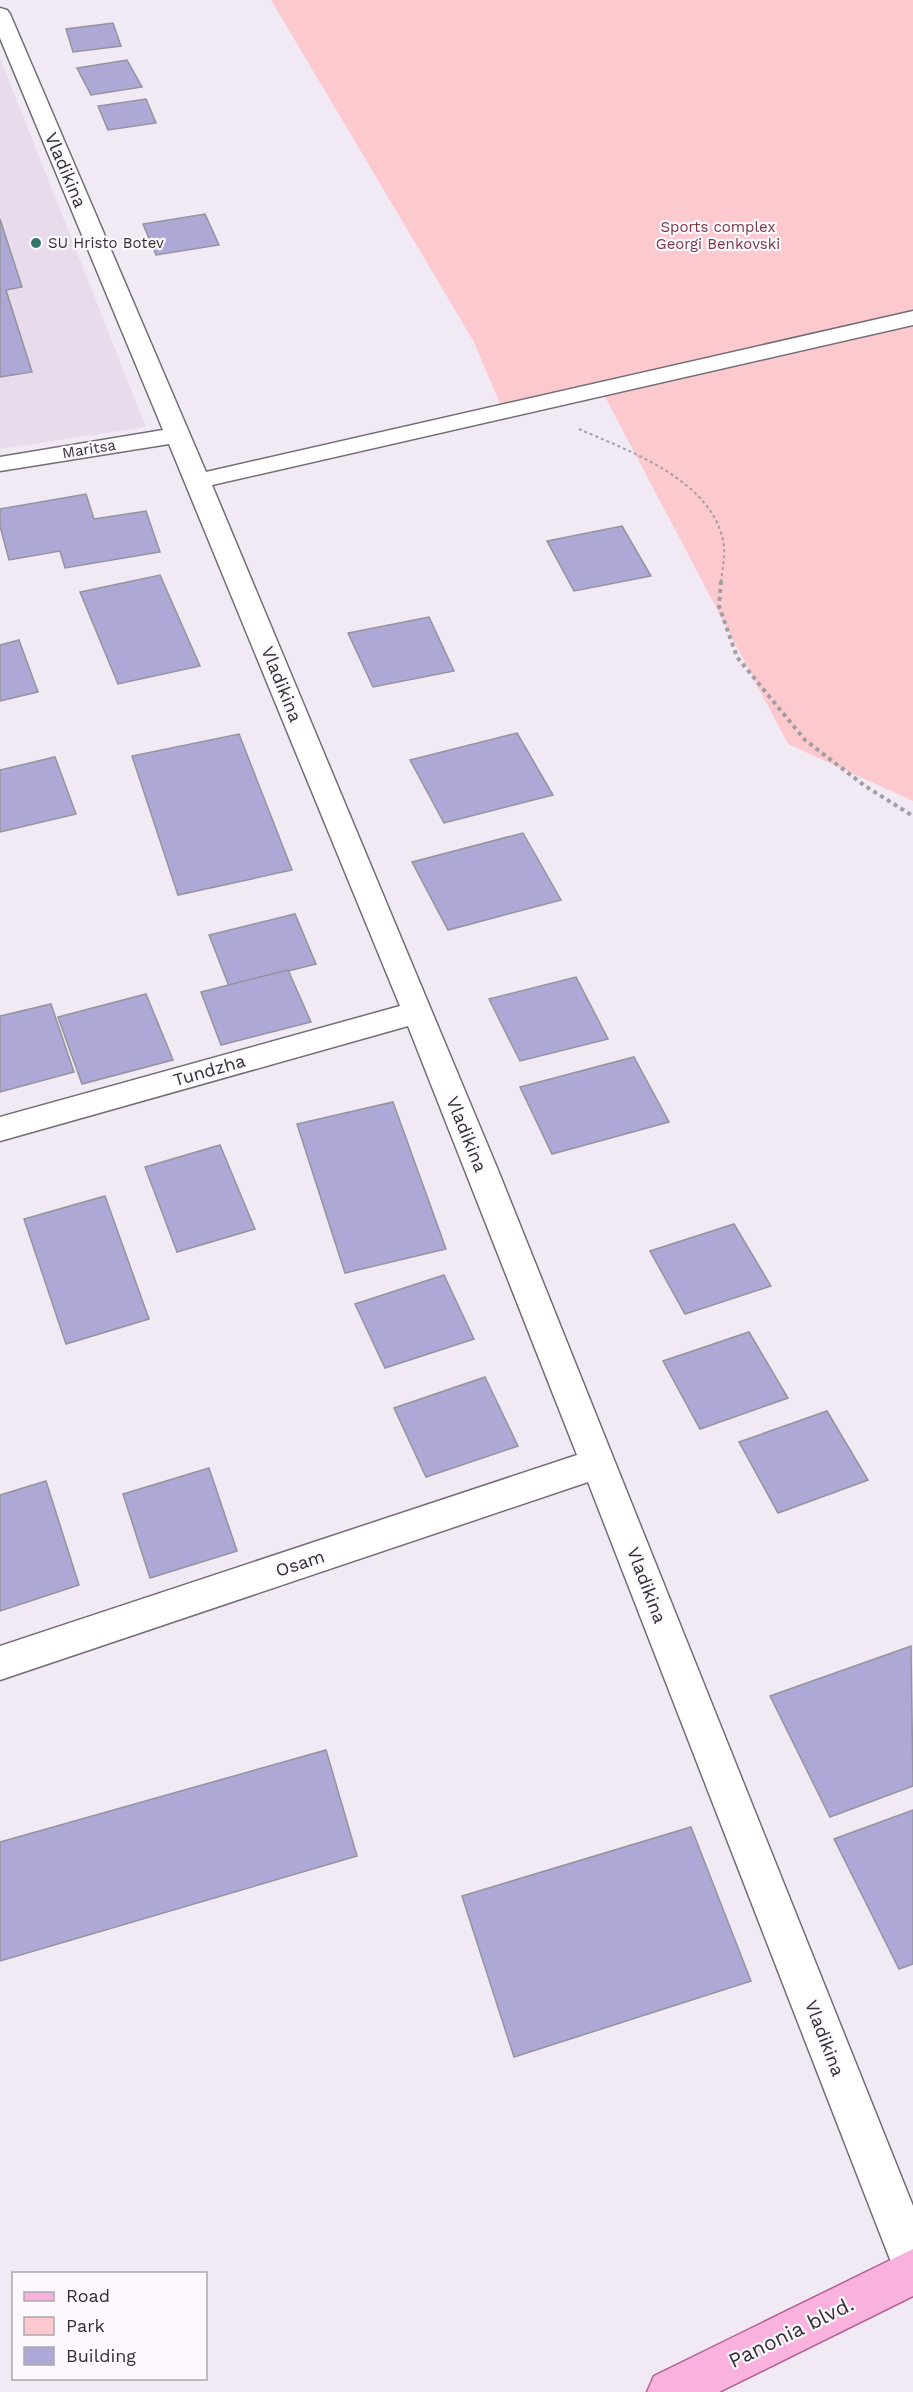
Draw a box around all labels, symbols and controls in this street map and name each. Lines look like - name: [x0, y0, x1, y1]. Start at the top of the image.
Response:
- street label: Vladikina: [41, 129, 91, 211]
- park label: Sports complex Georgi Benkovski: [656, 218, 780, 253]
- place label: SU Hristo Botev: [48, 234, 164, 252]
- marker: SU Hristo Botev: [29, 236, 43, 250]
- street label: Maritsa: [61, 436, 118, 462]
- street label: Vladikina: [257, 643, 307, 725]
- street label: Tundzha: [170, 1050, 248, 1090]
- street label: Vladikina: [442, 1093, 492, 1175]
- street label: Vladikina: [623, 1544, 671, 1626]
- street label: Osam: [273, 1545, 327, 1581]
- street label: Vladikina: [801, 1997, 849, 2079]
- legend: [12, 2272, 207, 2380]
- text: Road: [66, 2285, 110, 2306]
- street label: Panonia blvd.: [724, 2291, 858, 2373]
- text: Park: [66, 2315, 105, 2336]
- text: Building: [66, 2345, 136, 2366]

